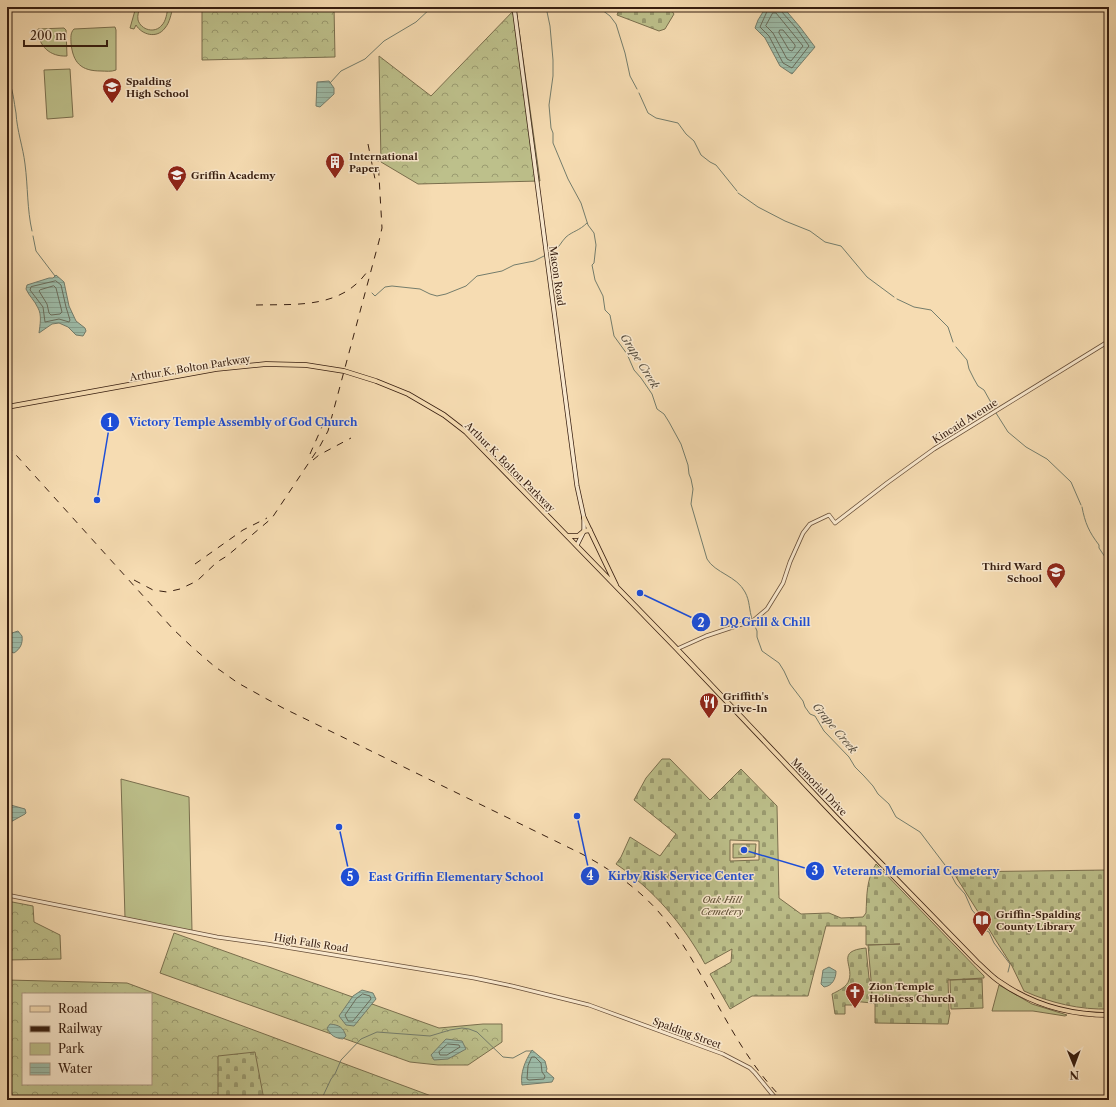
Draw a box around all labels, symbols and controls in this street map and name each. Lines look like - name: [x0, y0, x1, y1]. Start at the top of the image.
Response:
- scale bar: [24, 22, 107, 48]
- text: 200 m: [30, 28, 67, 43]
- place label: Spalding High School: [126, 75, 189, 100]
- school or university icon: Spalding High School: [101, 76, 123, 104]
- place label: International Paper: [349, 150, 418, 175]
- building icon: International Paper: [324, 151, 346, 179]
- school or university icon: Griffin Academy: [166, 164, 188, 192]
- place label: Griffin Academy: [191, 169, 276, 182]
- street label: Macon Road: [546, 245, 568, 307]
- water label: Grape Creek: [618, 331, 663, 391]
- street label: Arthur K. Bolton Parkway: [128, 352, 252, 384]
- street label: Kincaid Avenue: [930, 396, 1000, 446]
- callout: Victory Temple Assembly of God Church: [100, 411, 366, 434]
- text: 1: [107, 415, 113, 430]
- text: Victory Temple Assembly of God Church: [128, 415, 358, 429]
- street label: Arthur K. Bolton Parkway: [462, 419, 558, 515]
- place label: Third Ward School: [982, 560, 1042, 585]
- school or university icon: Third Ward School: [1045, 561, 1067, 589]
- callout: DQ Grill & Chill: [691, 611, 818, 634]
- text: 2: [697, 615, 705, 630]
- text: DQ Grill & Chill: [720, 615, 810, 629]
- place label: Griffith's Drive-In: [723, 690, 769, 715]
- restaurant icon: Griffith's Drive-In: [698, 691, 720, 719]
- water label: Grape Creek: [810, 700, 861, 757]
- street label: Memorial Drive: [788, 755, 850, 819]
- callout: Veterans Memorial Cemetery: [805, 859, 1007, 882]
- text: 3: [812, 863, 819, 878]
- text: Veterans Memorial Cemetery: [832, 864, 999, 878]
- callout: East Griffin Elementary School: [340, 865, 552, 888]
- callout: Kirby Risk Service Center: [580, 865, 763, 888]
- text: 4: [586, 868, 594, 883]
- text: 5: [347, 869, 354, 884]
- text: Kirby Risk Service Center: [608, 869, 755, 883]
- text: East Griffin Elementary School: [368, 870, 544, 884]
- park label: Oak Hill Cemetery: [701, 893, 744, 918]
- place label: Griffin-Spalding County Library: [996, 908, 1081, 933]
- library icon: Griffin-Spalding County Library: [971, 909, 993, 937]
- street label: High Falls Road: [273, 931, 349, 955]
- place label: Zion Temple Holiness Church: [869, 980, 955, 1005]
- church icon: Zion Temple Holiness Church: [844, 981, 866, 1009]
- legend: [22, 993, 152, 1085]
- text: Road: [58, 1001, 88, 1016]
- street label: Spalding Street: [651, 1015, 724, 1052]
- text: Railway: [58, 1021, 103, 1036]
- text: Park: [58, 1041, 85, 1056]
- north arrow: [1054, 1045, 1094, 1085]
- text: Water: [57, 1061, 92, 1076]
- text: N: [1069, 1068, 1079, 1082]

